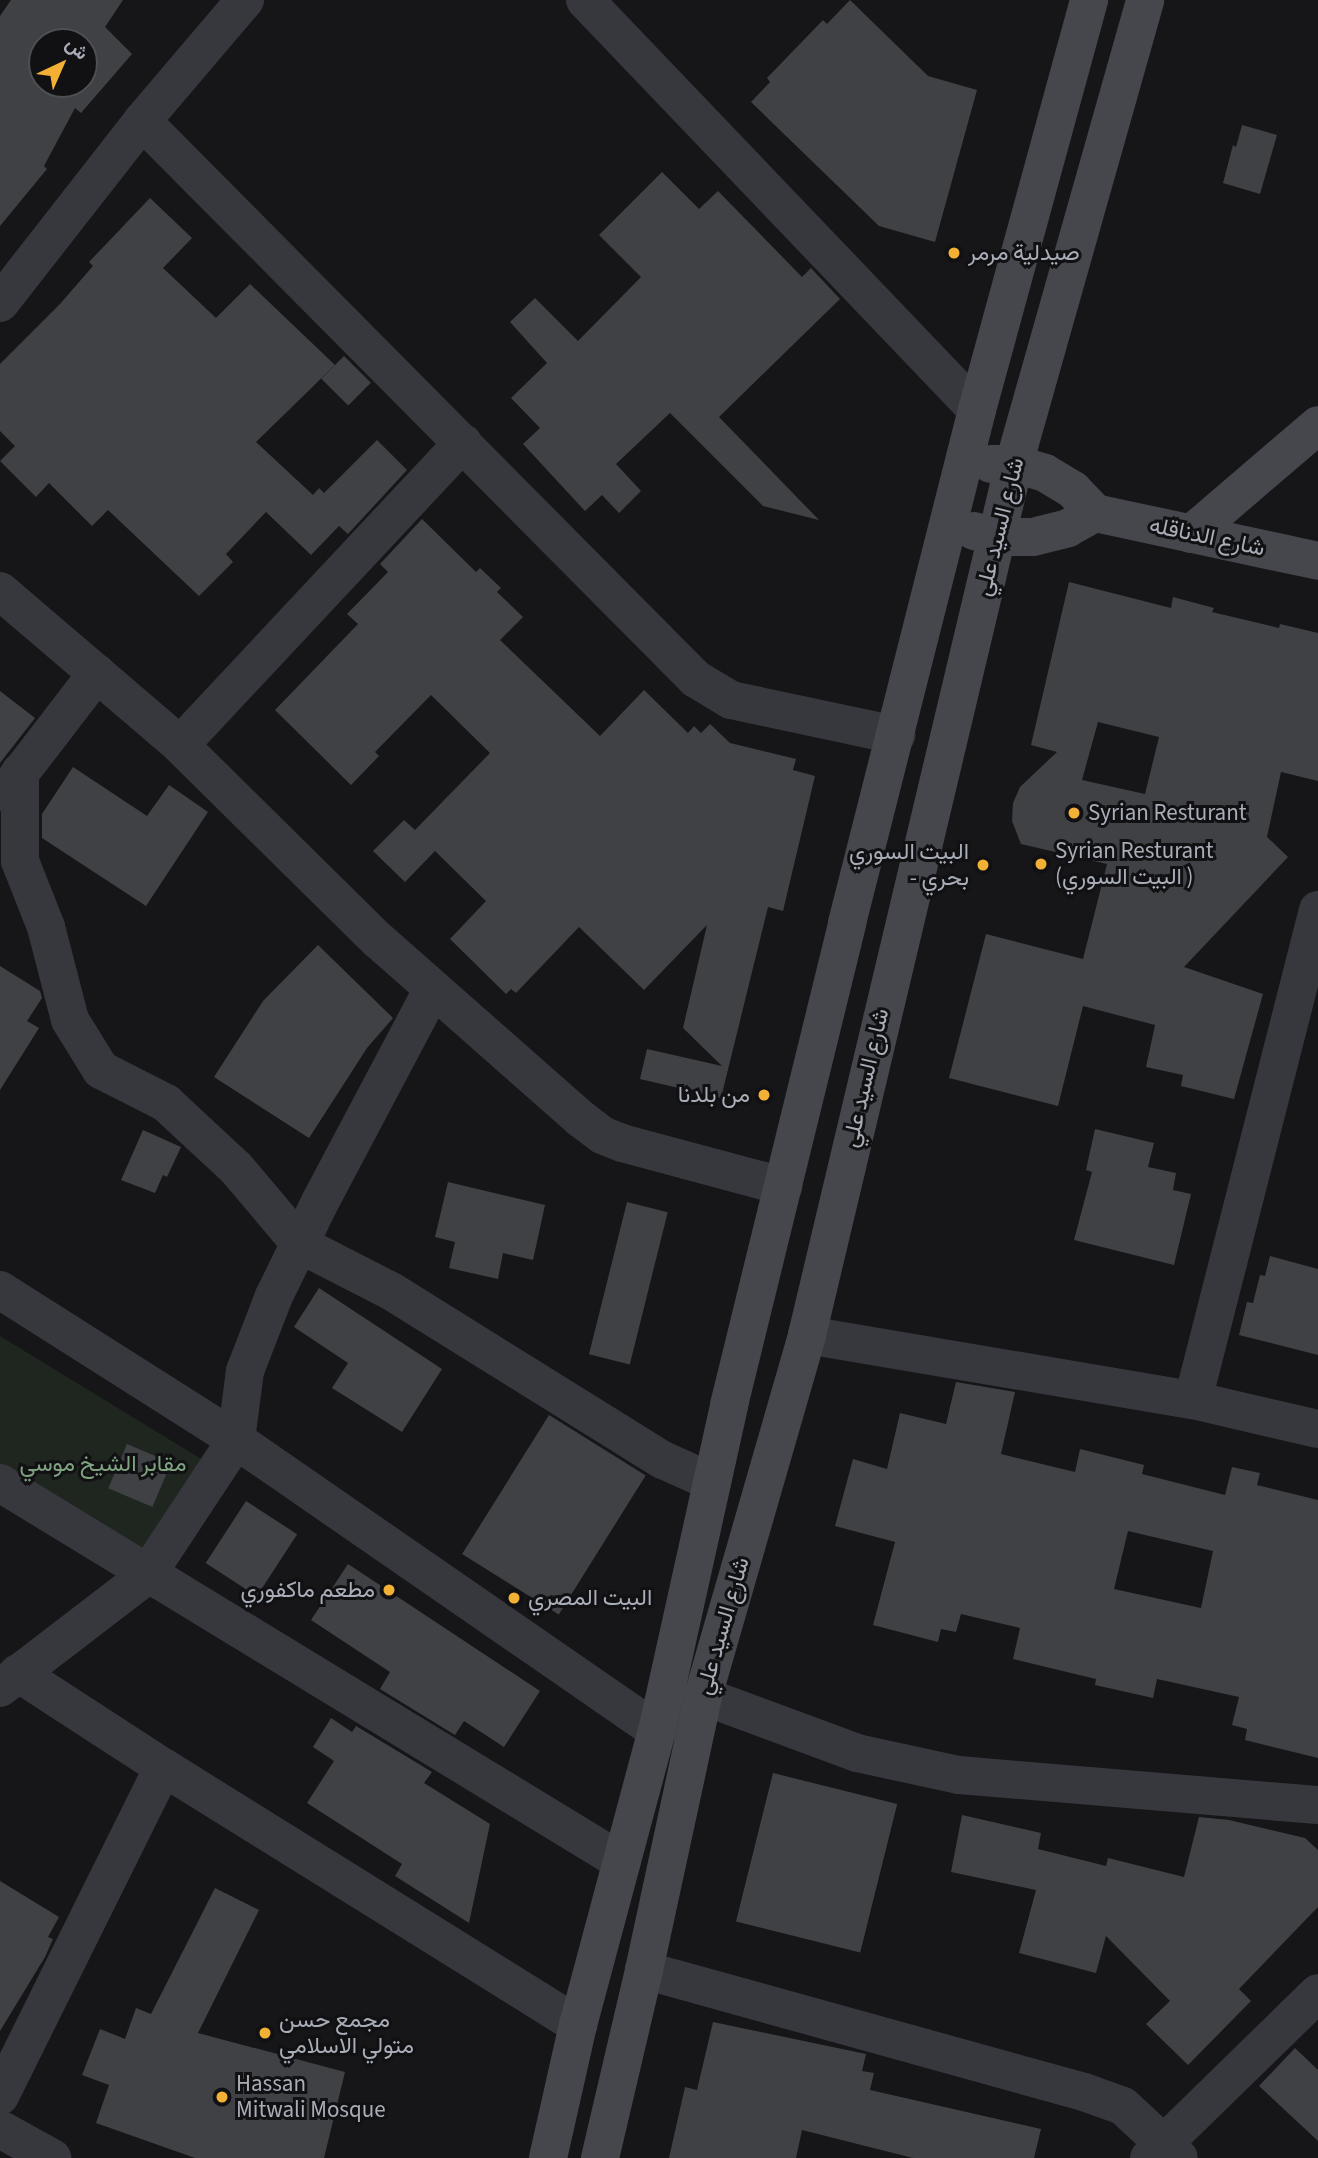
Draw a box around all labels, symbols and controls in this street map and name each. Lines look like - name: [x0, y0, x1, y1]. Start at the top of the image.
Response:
- north arrow: [28, 28, 98, 98]
- text: ش: [59, 31, 94, 67]
- place label: صيدلية مرمر: [968, 239, 1080, 267]
- marker: صيدلية مرمر: [946, 245, 962, 261]
- street label: شارع السيد علي: [969, 455, 1031, 599]
- street label: شارع الدناقله: [1147, 511, 1267, 563]
- place label: Syrian Resturant: [1088, 799, 1247, 827]
- marker: Syrian Resturant: [1066, 805, 1082, 821]
- place label: Syrian Resturant (البيت السوري ): [1055, 837, 1214, 891]
- place label: البيت السوري - بحري: [849, 838, 969, 892]
- marker: Syrian Resturant (البيت السوري ): [1033, 856, 1049, 872]
- marker: البيت السوري - بحري: [975, 857, 991, 873]
- street label: شارع السيد علي: [837, 1006, 895, 1150]
- place label: من بلدنا: [678, 1081, 750, 1109]
- marker: من بلدنا: [756, 1087, 772, 1103]
- park label: مقابر الشيخ موسي: [20, 1450, 186, 1478]
- street label: شارع السيد علي: [690, 1554, 756, 1698]
- place label: مطعم ماكفوري: [241, 1576, 375, 1604]
- marker: مطعم ماكفوري: [381, 1582, 397, 1598]
- place label: البيت المصري: [528, 1584, 652, 1612]
- marker: البيت المصري: [506, 1590, 522, 1606]
- place label: مجمع حسن متولي الاسلامي: [279, 2006, 414, 2060]
- marker: مجمع حسن متولي الاسلامي: [257, 2025, 273, 2041]
- place label: Hassan Mitwali Mosque: [236, 2070, 386, 2124]
- marker: Hassan Mitwali Mosque: [214, 2089, 230, 2105]

